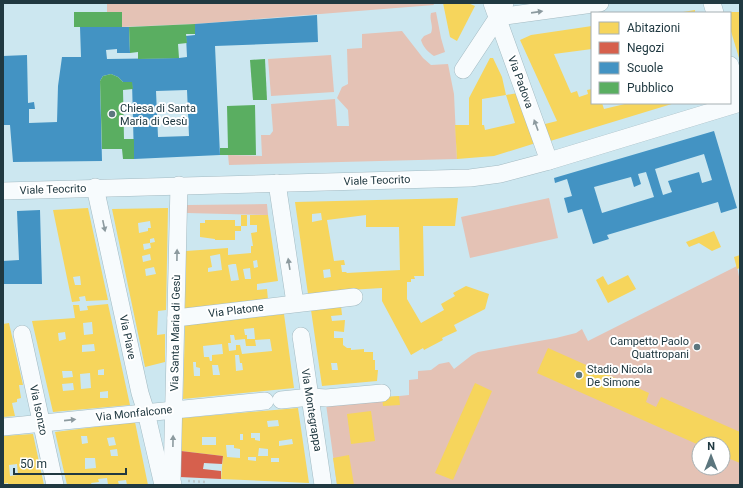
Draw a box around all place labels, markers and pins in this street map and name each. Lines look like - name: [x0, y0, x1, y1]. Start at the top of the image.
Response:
- place label: Chiesa di Santa Maria di Gesù: [120, 102, 196, 128]
- marker: Chiesa di Santa Maria di Gesù: [107, 109, 117, 119]
- place label: Campetto Paolo Quattropani: [610, 335, 689, 361]
- marker: Campetto Paolo Quattropani: [692, 342, 702, 352]
- place label: Stadio Nicola De Simone: [587, 363, 652, 389]
- marker: Stadio Nicola De Simone: [574, 370, 584, 380]

